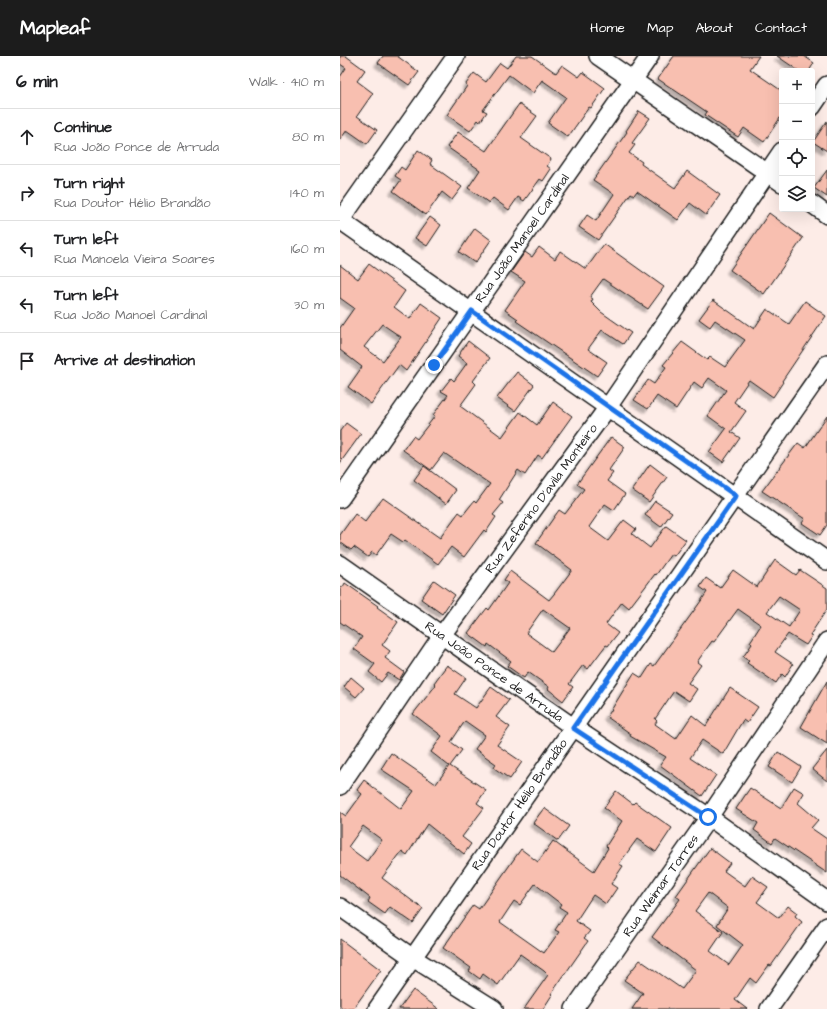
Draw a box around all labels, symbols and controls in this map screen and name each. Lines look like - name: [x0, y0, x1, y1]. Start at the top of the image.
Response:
- text: Mapleaf: [20, 15, 90, 42]
- text: Home: [590, 18, 625, 38]
- text: Map: [647, 18, 673, 38]
- text: About: [695, 18, 733, 38]
- text: Contact: [755, 18, 807, 38]
- map controls: [779, 68, 815, 212]
- button: +: [779, 68, 815, 104]
- text: 6 min: [16, 70, 58, 94]
- text: Walk · 410 m: [249, 73, 324, 91]
- button: −: [779, 104, 815, 140]
- text: Continue: [54, 117, 112, 138]
- icon: ahead: [16, 126, 38, 148]
- text: 80 m: [292, 128, 324, 146]
- text: Rua João Ponce de Arruda: [54, 138, 219, 156]
- button: locate: [779, 140, 815, 176]
- street label: Rua João Manoel Cardinal: [471, 170, 574, 306]
- text: Turn right: [54, 173, 125, 194]
- button: layers: [779, 176, 815, 212]
- icon: right: [16, 182, 38, 204]
- text: 140 m: [290, 184, 324, 202]
- text: Rua Doutor Hélio Brandão: [54, 194, 211, 212]
- text: Turn left: [54, 229, 118, 250]
- icon: left: [16, 238, 38, 260]
- text: 160 m: [291, 240, 324, 258]
- text: Rua Manoela Vieira Soares: [54, 250, 215, 268]
- text: Turn left: [54, 285, 118, 306]
- icon: left: [16, 294, 38, 316]
- text: 30 m: [294, 296, 324, 314]
- text: Rua João Manoel Cardinal: [54, 306, 207, 324]
- icon: arrive: [16, 350, 38, 372]
- text: Arrive at destination: [54, 350, 195, 371]
- route end: [425, 356, 443, 374]
- street label: Rua Zeferino D'avila Monteiro: [481, 420, 602, 577]
- street label: Rua João Ponce de Arruda: [421, 617, 567, 727]
- street label: Rua Doutor Hélio Brandão: [467, 735, 572, 874]
- route start: [699, 808, 717, 826]
- street label: Rua Weimar Torres: [619, 830, 703, 940]

